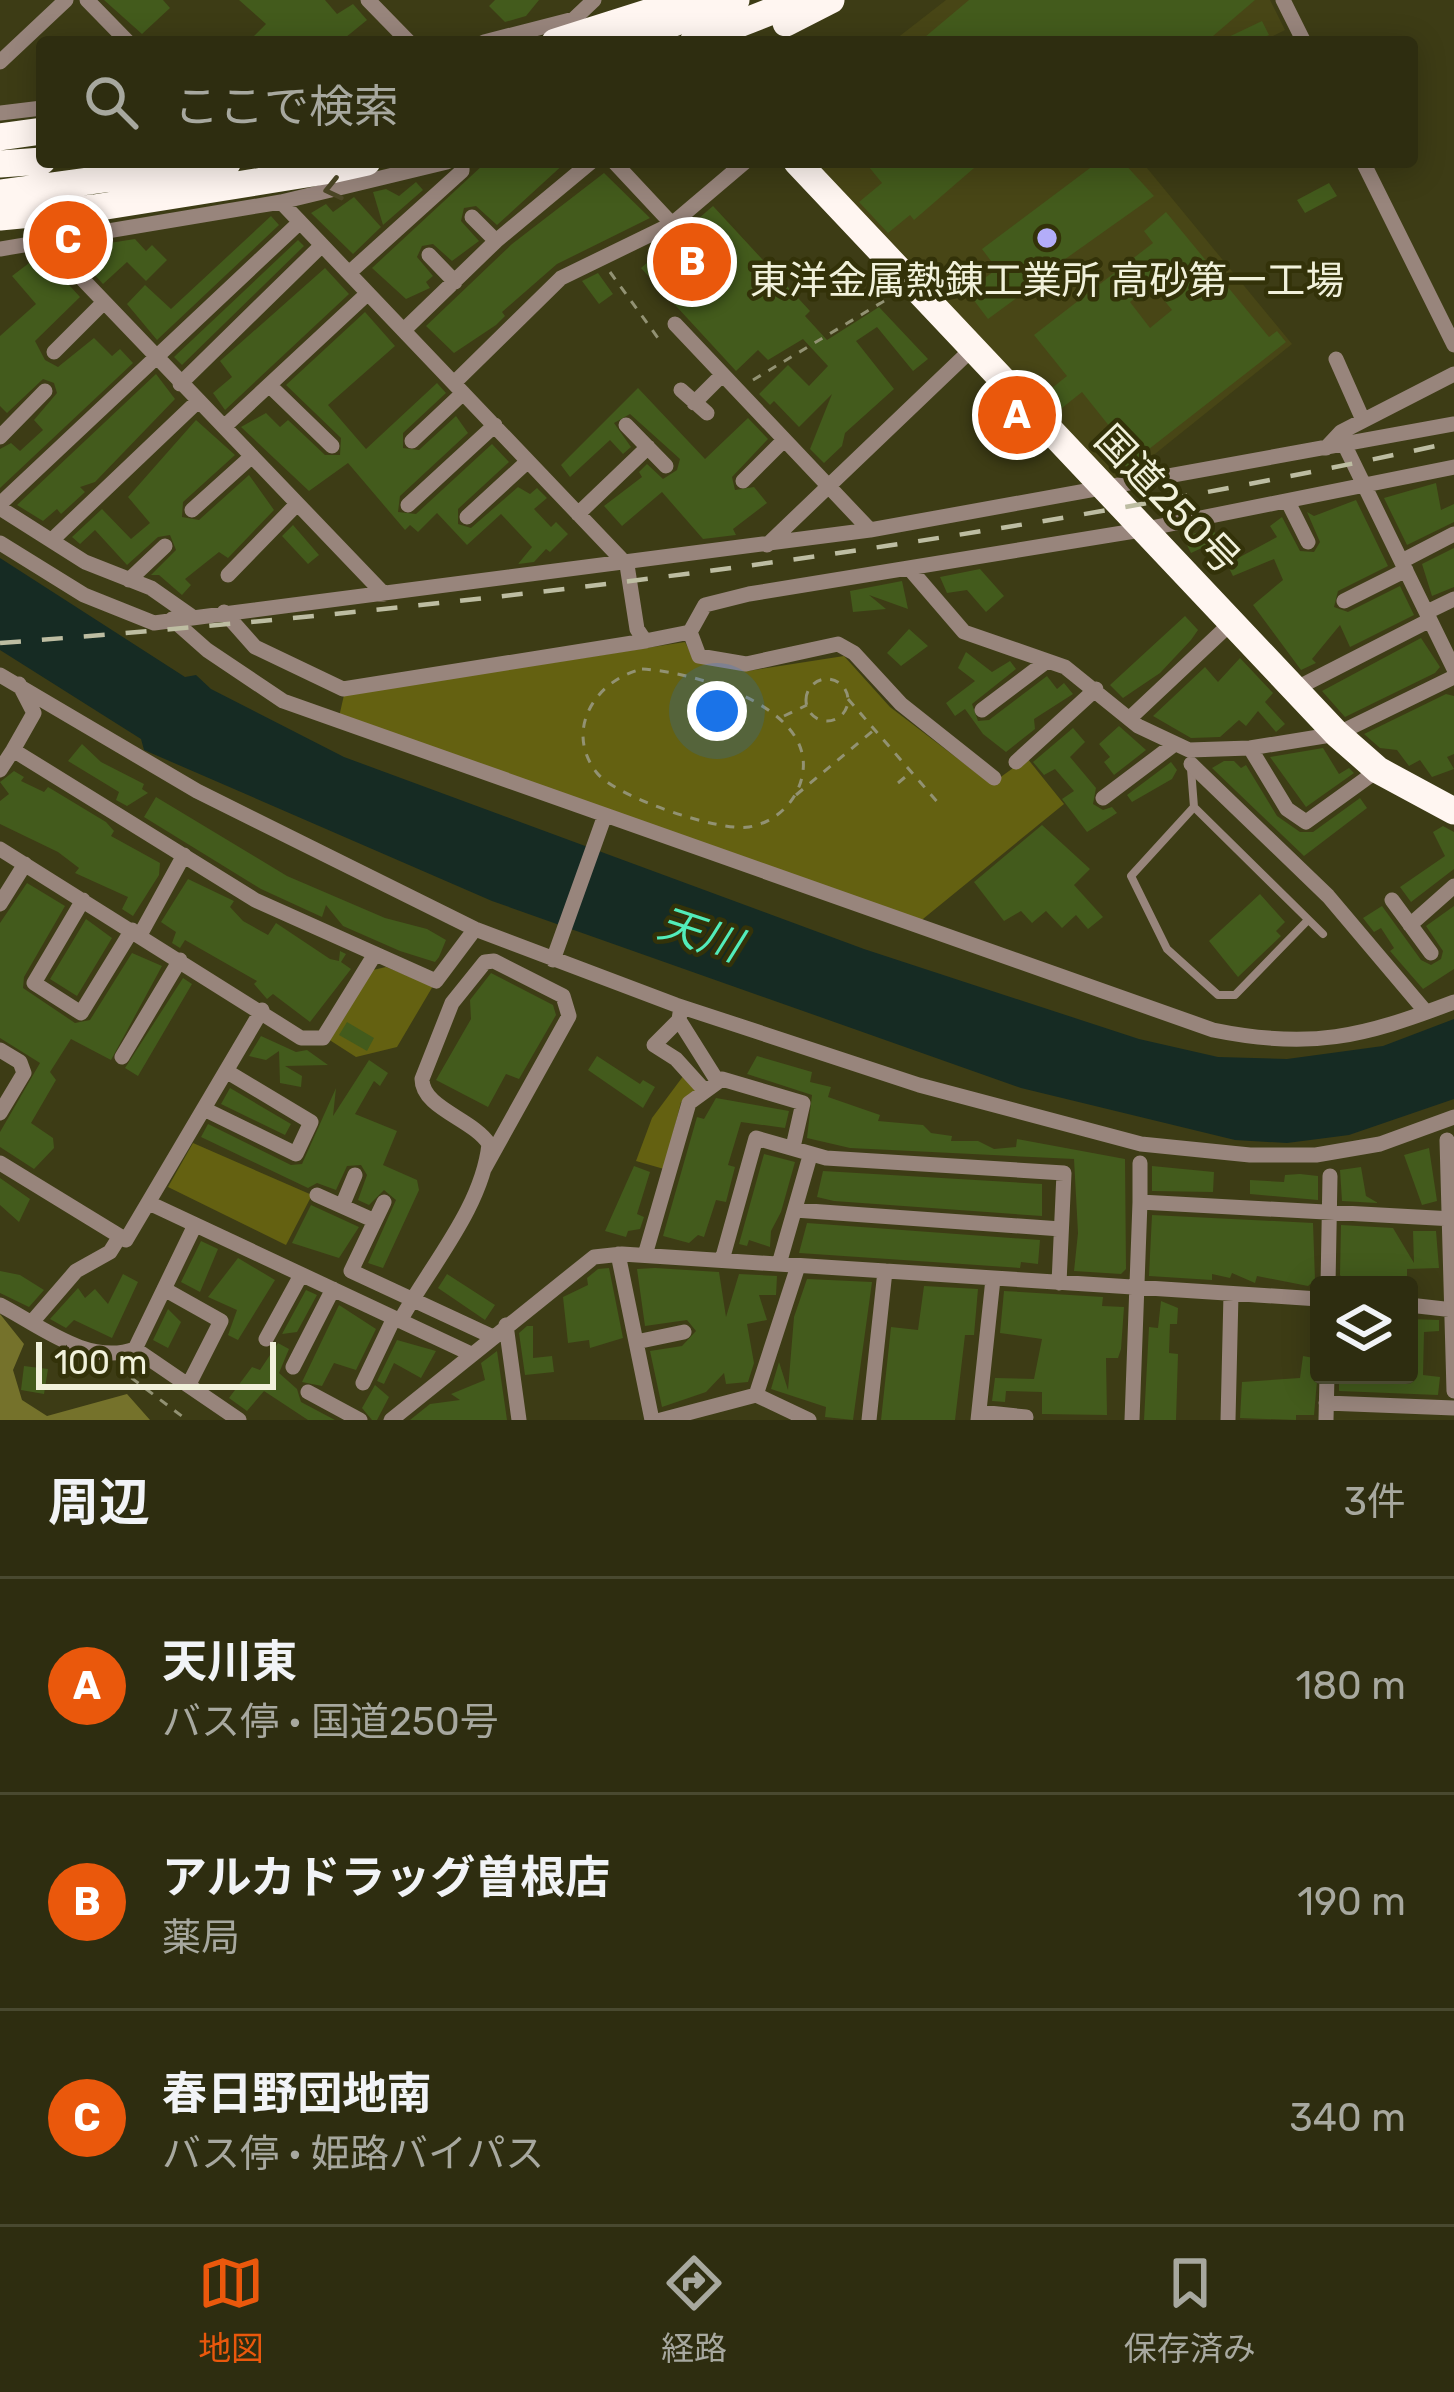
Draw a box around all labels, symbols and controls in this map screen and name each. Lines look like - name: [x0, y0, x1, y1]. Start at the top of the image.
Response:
- search box: [36, 36, 1418, 168]
- icon: search: [78, 69, 144, 135]
- text: ここで検索: [174, 80, 399, 133]
- one-way arrow: [323, 175, 344, 200]
- pin: C: [29, 195, 107, 285]
- pin: B: [653, 217, 731, 307]
- marker: 東洋金属熱錬工業所 高砂第一工場: [1034, 225, 1060, 251]
- place label: 東洋金属熱錬工業所 高砂第一工場: [750, 258, 1344, 304]
- pin: A: [978, 370, 1056, 460]
- street label: 国道250号: [1085, 416, 1249, 583]
- your location: [687, 681, 747, 741]
- water label: 天川: [652, 898, 751, 973]
- map controls: [1310, 1276, 1418, 1384]
- button: layers: [1310, 1276, 1418, 1384]
- scale bar: [36, 1336, 276, 1389]
- text: 100 m: [54, 1343, 147, 1382]
- text: 周辺: [48, 1472, 150, 1533]
- text: 3件: [1344, 1479, 1406, 1525]
- text: 天川東: [162, 1635, 297, 1688]
- text: A: [73, 1663, 101, 1709]
- text: 180 m: [1296, 1663, 1406, 1709]
- text: バス停 · 国道250号: [162, 1699, 499, 1745]
- text: アルカドラッグ曽根店: [162, 1851, 610, 1904]
- text: B: [73, 1879, 101, 1925]
- text: 190 m: [1297, 1879, 1406, 1925]
- text: 薬局: [162, 1915, 240, 1961]
- text: 春日野団地南: [162, 2067, 432, 2120]
- text: C: [73, 2095, 101, 2141]
- text: 340 m: [1289, 2095, 1406, 2141]
- text: バス停 · 姫路バイパス: [162, 2131, 544, 2177]
- tab: 地図: [198, 2250, 264, 2370]
- tab: 経路: [661, 2250, 727, 2370]
- tab: 保存済み: [1124, 2250, 1256, 2370]

